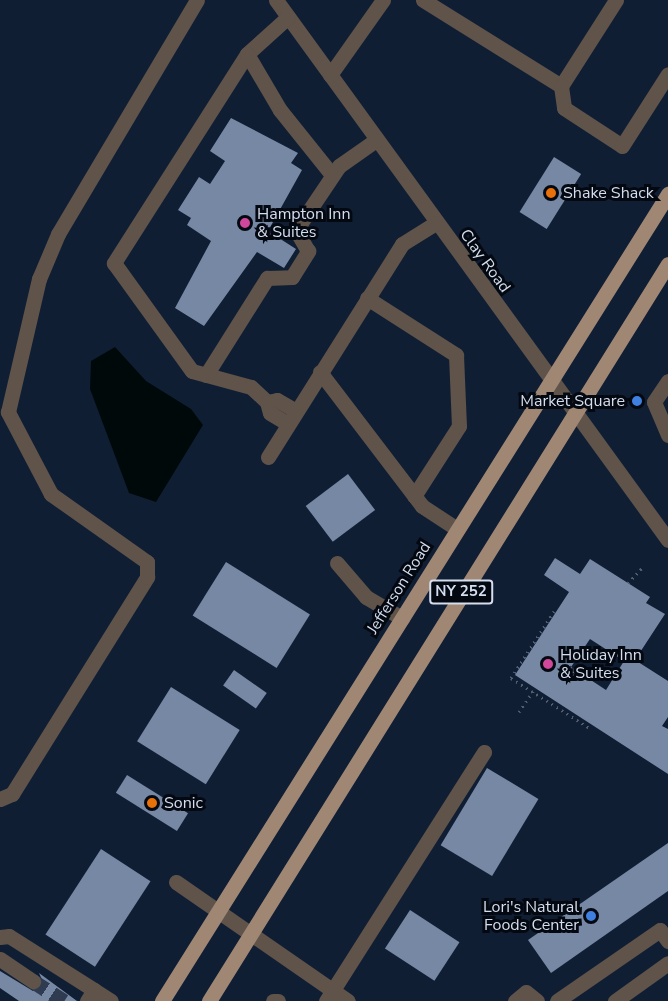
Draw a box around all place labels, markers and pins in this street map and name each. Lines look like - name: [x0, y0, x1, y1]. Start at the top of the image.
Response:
- place label: Shake Shack: [563, 183, 654, 203]
- marker: Shake Shack: [544, 186, 558, 200]
- place label: Hampton Inn & Suites: [257, 204, 350, 242]
- marker: Hampton Inn & Suites: [238, 216, 252, 230]
- place label: Market Square: [520, 391, 625, 411]
- marker: Market Square: [630, 394, 644, 408]
- place label: Holiday Inn & Suites: [560, 645, 642, 683]
- marker: Holiday Inn & Suites: [541, 657, 555, 671]
- place label: Sonic: [164, 793, 203, 813]
- marker: Sonic: [145, 796, 159, 810]
- place label: Lori's Natural Foods Center: [483, 897, 579, 935]
- marker: Lori's Natural Foods Center: [584, 909, 598, 923]

